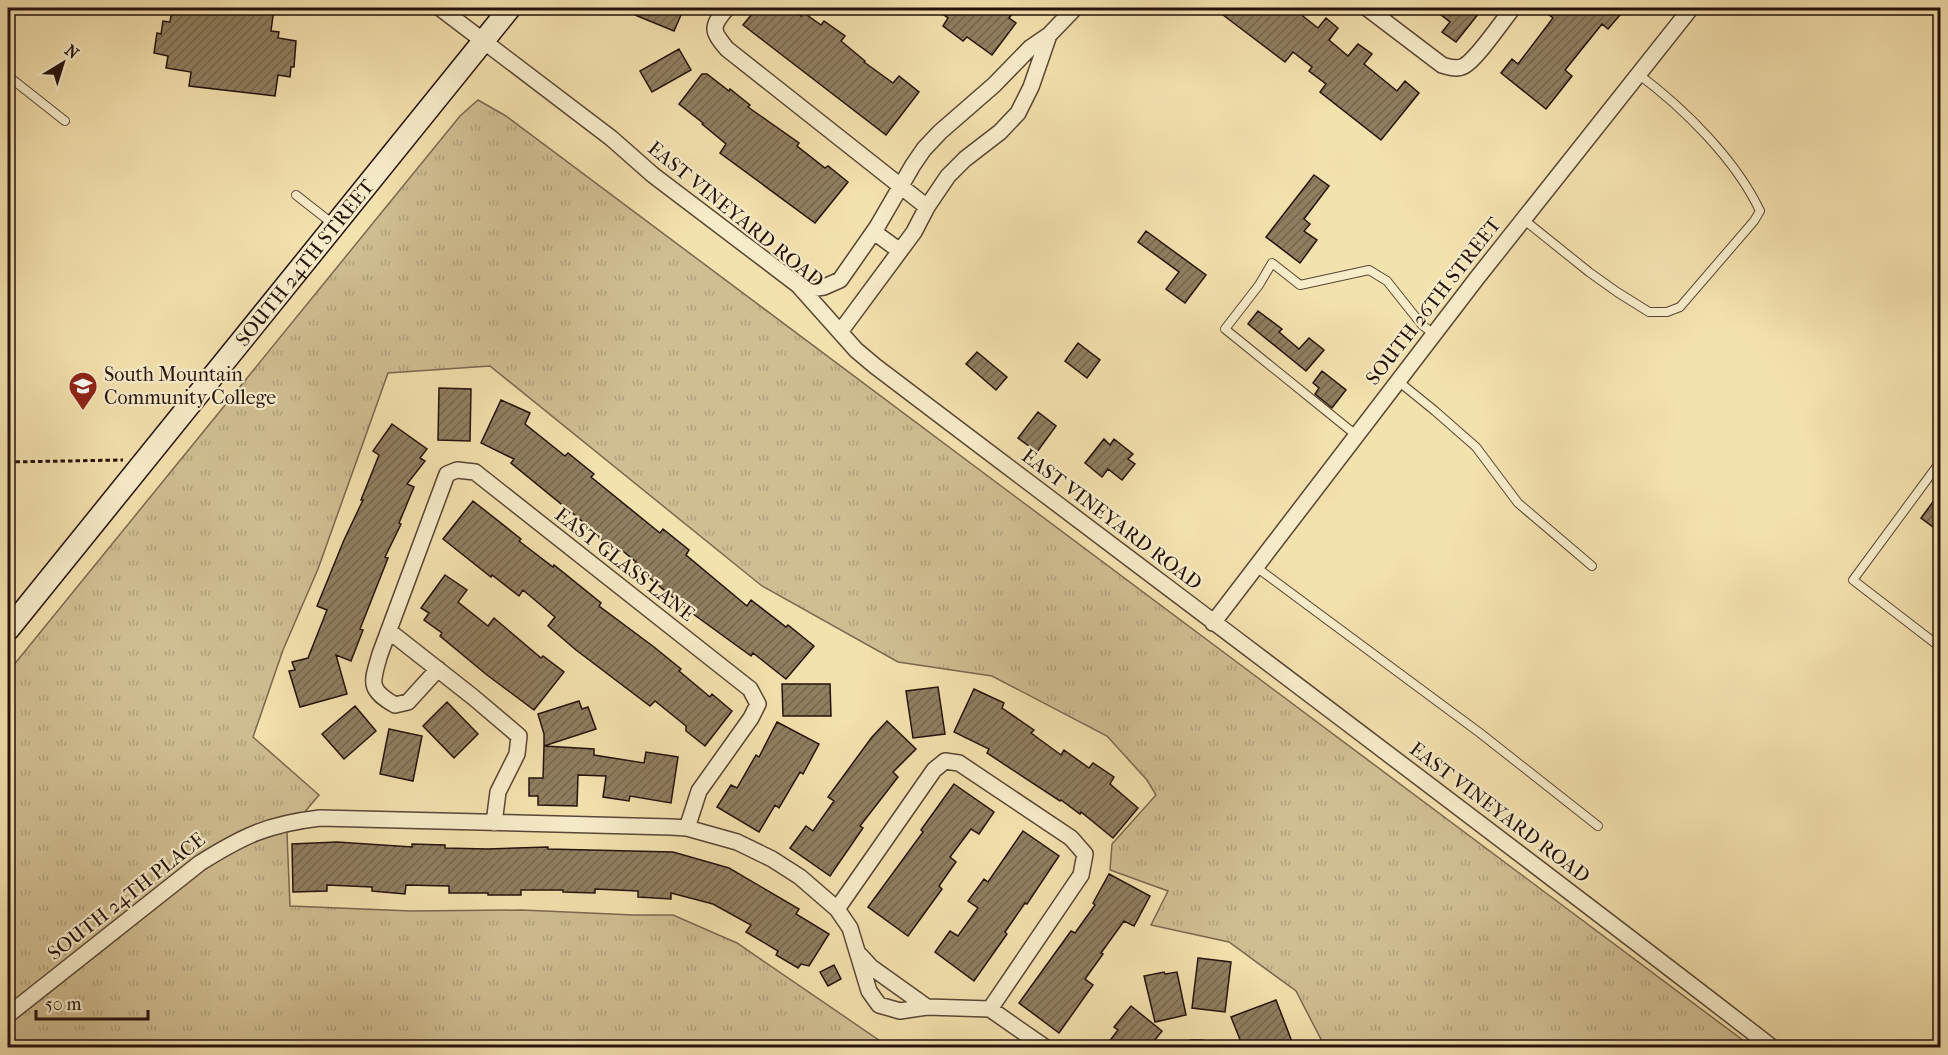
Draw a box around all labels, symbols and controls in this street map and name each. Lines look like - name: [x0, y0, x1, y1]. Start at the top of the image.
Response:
- north arrow: [33, 33, 93, 93]
- text: N: [61, 40, 83, 63]
- street label: EAST VINEYARD ROAD: [643, 136, 828, 292]
- street label: SOUTH 24TH STREET: [231, 175, 379, 351]
- street label: SOUTH 26TH STREET: [1361, 213, 1506, 389]
- place label: South Mountain Community College: [104, 363, 276, 409]
- school or university icon: South Mountain Community College: [67, 370, 99, 412]
- street label: EAST VINEYARD ROAD: [1017, 444, 1206, 595]
- street label: EAST GLASS LANE: [550, 503, 699, 626]
- street label: EAST VINEYARD ROAD: [1405, 737, 1594, 888]
- street label: SOUTH 24TH PLACE: [43, 828, 209, 965]
- scale bar: [36, 983, 148, 1021]
- text: 50 m: [45, 994, 82, 1015]

